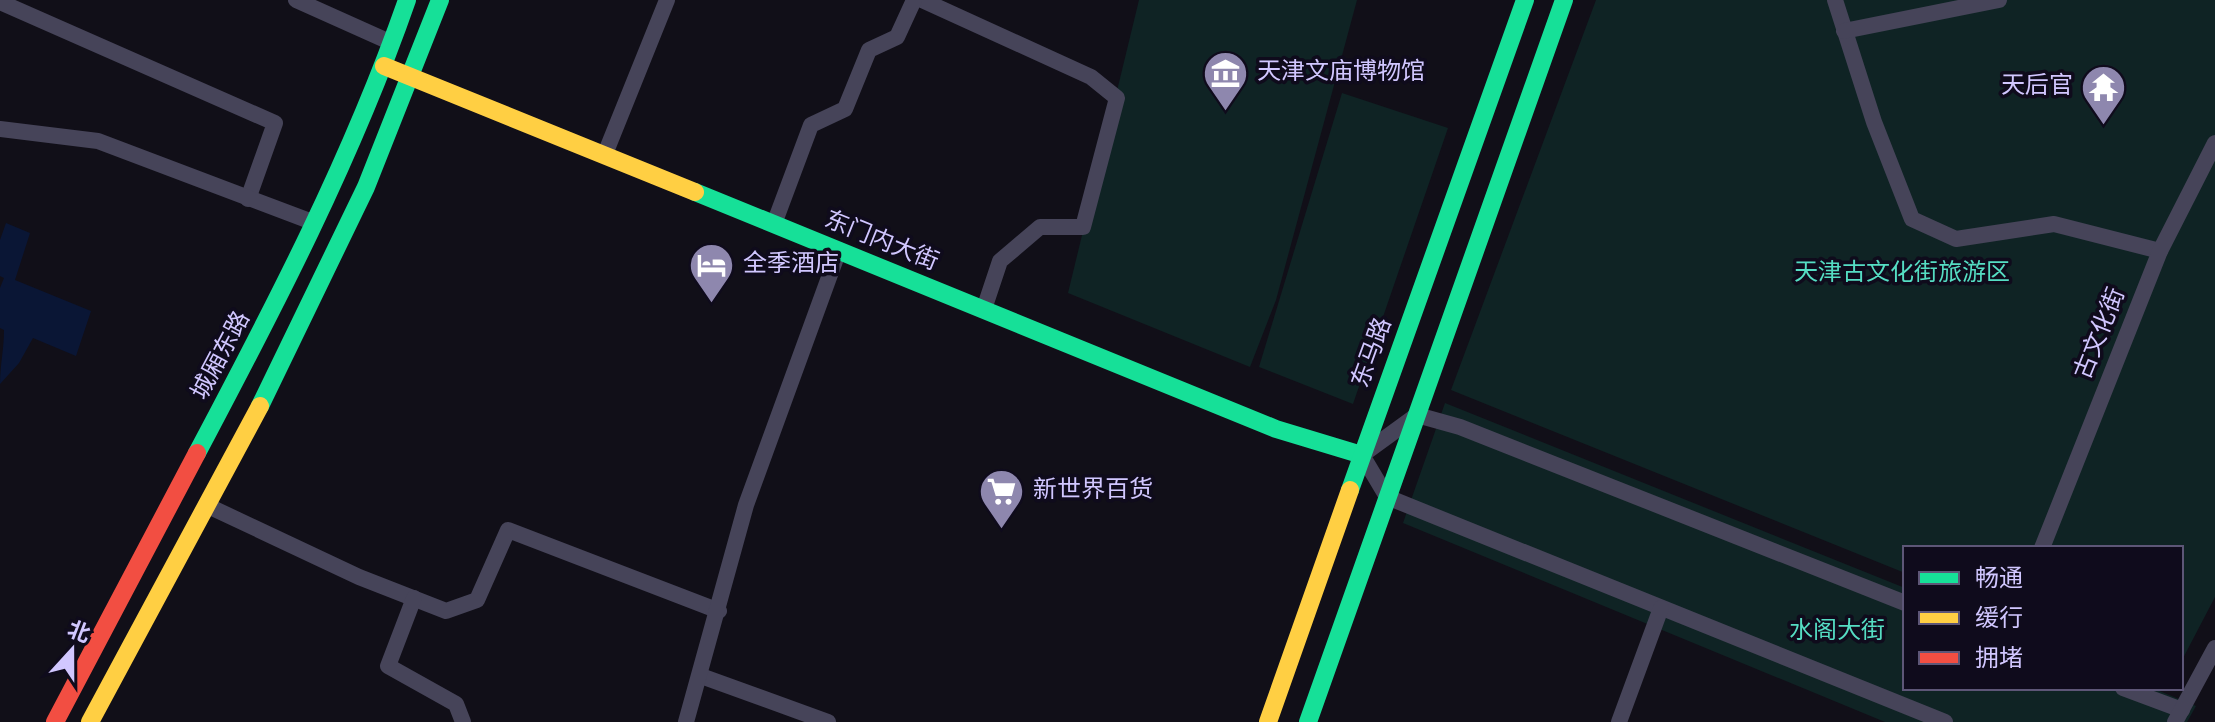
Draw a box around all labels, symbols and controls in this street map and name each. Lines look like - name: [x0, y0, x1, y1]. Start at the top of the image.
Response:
- museum icon: 天津文庙博物馆: [1202, 49, 1250, 112]
- place label: 天津文庙博物馆: [1257, 58, 1425, 88]
- temple icon: 天后官: [2080, 63, 2128, 126]
- place label: 天后官: [2001, 72, 2073, 102]
- street label: 东门内大街: [820, 206, 942, 278]
- hotel icon: 全季酒店: [688, 241, 736, 304]
- place label: 全季酒店: [743, 250, 839, 280]
- park label: 天津古文化街旅游区: [1794, 259, 2010, 289]
- street label: 古文化街: [2069, 284, 2133, 384]
- street label: 城厢东路: [186, 307, 258, 405]
- street label: 东马路: [1347, 314, 1399, 392]
- supermarket icon: 新世界百货: [978, 467, 1026, 530]
- place label: 新世界百货: [1033, 476, 1153, 506]
- legend: [1903, 546, 2183, 690]
- text: 畅通: [1975, 565, 2023, 595]
- text: 缓行: [1975, 605, 2023, 635]
- north arrow: [32, 610, 112, 690]
- text: 北: [63, 617, 93, 650]
- park label: 水阁大街: [1789, 617, 1885, 647]
- text: 拥堵: [1975, 645, 2023, 675]

